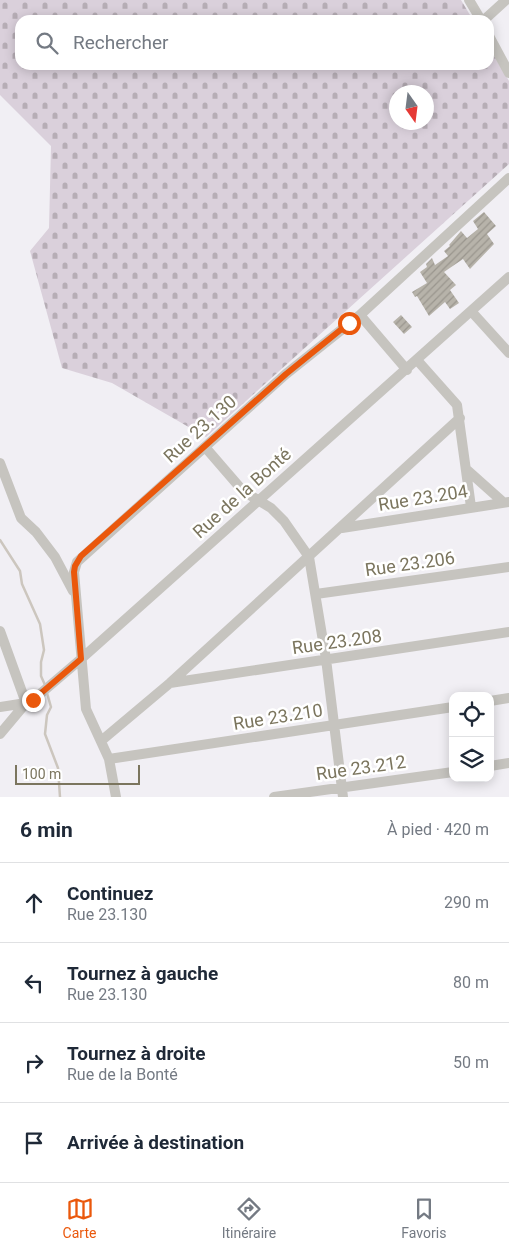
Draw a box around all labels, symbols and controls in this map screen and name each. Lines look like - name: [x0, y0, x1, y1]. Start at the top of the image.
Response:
- search box: [15, 15, 494, 70]
- icon: search: [33, 29, 61, 57]
- text: Rechercher: [73, 31, 168, 54]
- north arrow: [389, 85, 434, 130]
- route start: [338, 312, 361, 335]
- street label: Rue 23.130: [159, 391, 240, 467]
- street label: Rue de la Bonté: [188, 443, 295, 542]
- street label: Rue 23.204: [377, 480, 469, 515]
- street label: Rue 23.206: [364, 547, 456, 580]
- street label: Rue 23.208: [291, 625, 383, 658]
- route end: [22, 689, 45, 712]
- map controls: [449, 692, 494, 782]
- button: locate: [449, 692, 494, 737]
- street label: Rue 23.210: [232, 699, 324, 734]
- button: layers: [449, 737, 494, 782]
- street label: Rue 23.212: [315, 751, 407, 784]
- scale bar: [15, 762, 140, 785]
- text: 100 m: [22, 766, 61, 782]
- text: 6 min: [20, 818, 73, 842]
- text: À pied · 420 m: [387, 820, 489, 839]
- text: Continuez: [67, 882, 153, 905]
- icon: ahead: [20, 889, 48, 917]
- text: 290 m: [444, 893, 489, 912]
- text: Rue 23.130: [67, 905, 147, 924]
- text: Tournez à gauche: [67, 962, 218, 985]
- icon: left: [20, 969, 48, 997]
- text: 80 m: [453, 973, 489, 992]
- text: Rue 23.130: [67, 985, 147, 1004]
- text: Tournez à droite: [67, 1042, 206, 1065]
- icon: right: [20, 1049, 48, 1077]
- text: 50 m: [453, 1053, 489, 1072]
- text: Rue de la Bonté: [67, 1065, 178, 1084]
- icon: arrive: [20, 1129, 48, 1157]
- text: Arrivée à destination: [67, 1131, 244, 1154]
- tab: Carte: [63, 1195, 96, 1241]
- tab: Itinéraire: [222, 1195, 276, 1241]
- tab: Favoris: [401, 1195, 446, 1241]

